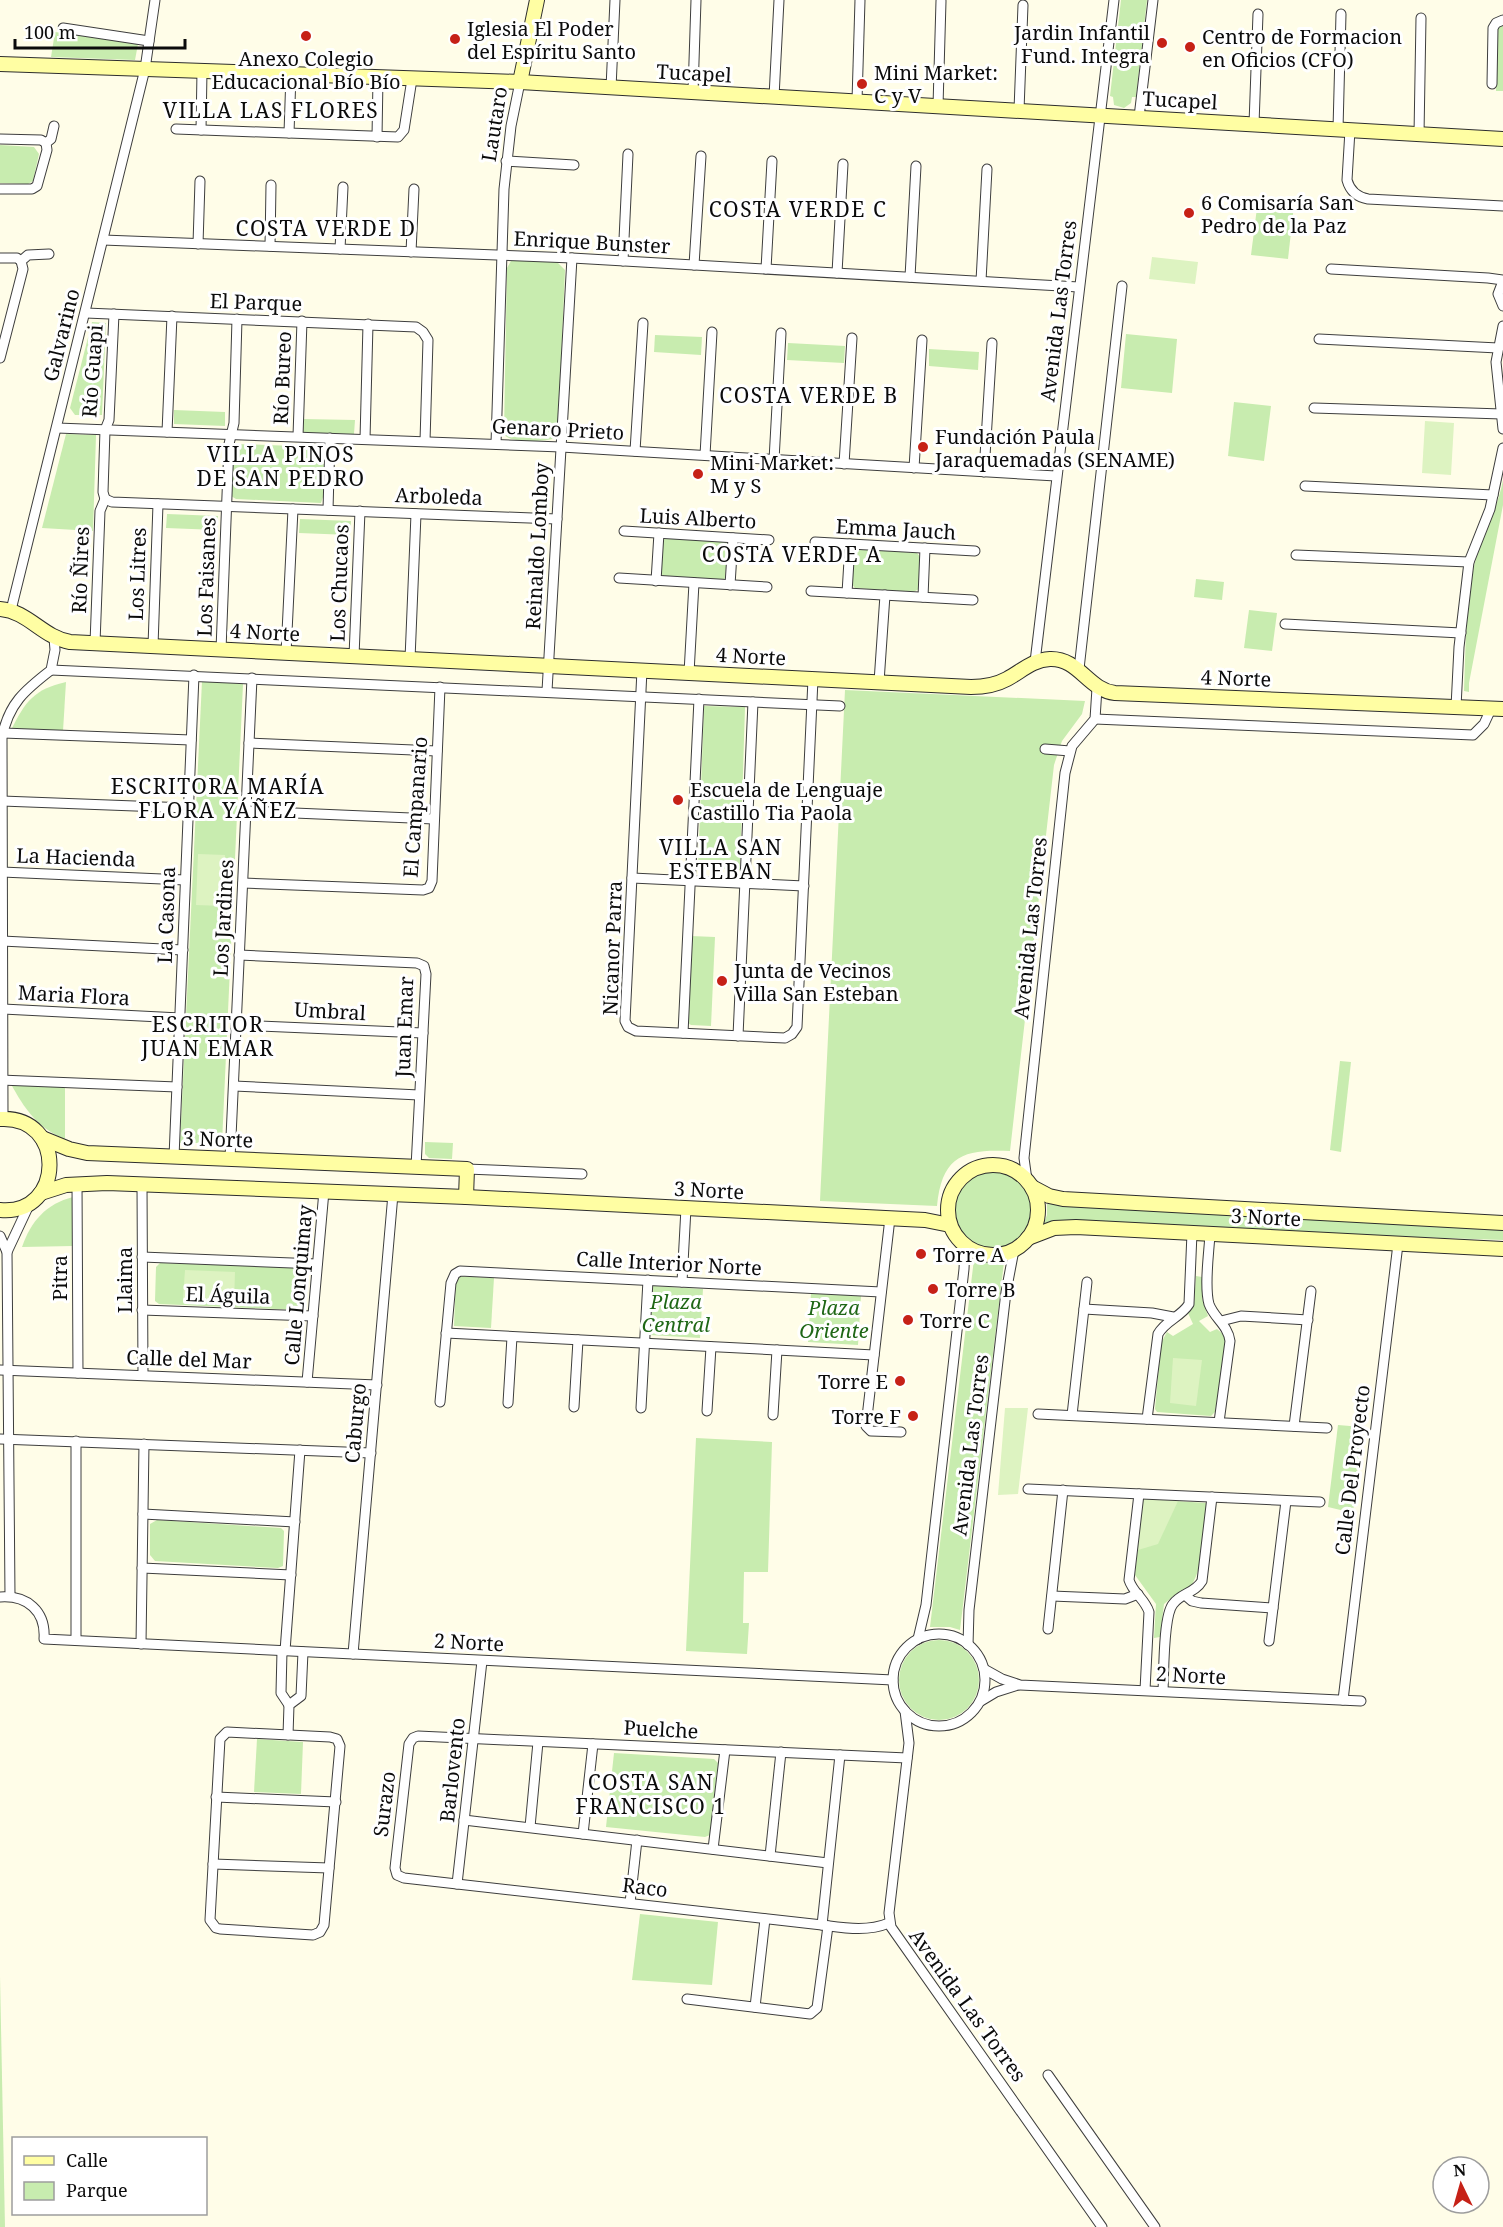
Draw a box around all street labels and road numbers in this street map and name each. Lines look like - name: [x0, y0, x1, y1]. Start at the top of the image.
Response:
- street label: Tucapel: [656, 58, 732, 88]
- street label: Lautaro: [475, 85, 513, 163]
- street label: Tucapel: [1142, 85, 1218, 115]
- street label: Avenida Las Torres: [1033, 219, 1083, 403]
- street label: Enrique Bunster: [513, 224, 672, 260]
- street label: Galvarino: [36, 286, 86, 384]
- street label: El Parque: [209, 287, 303, 317]
- street label: Río Guapi: [75, 323, 109, 418]
- street label: Río Bureo: [267, 331, 297, 425]
- street label: Genaro Prieto: [491, 412, 625, 446]
- street label: Reinaldo Lomboy: [519, 461, 555, 630]
- street label: Arboleda: [395, 481, 483, 511]
- street label: Luis Alberto: [639, 501, 757, 535]
- street label: Emma Jauch: [835, 512, 957, 546]
- street label: Los Faisanes: [190, 517, 222, 637]
- street label: Los Chucaos: [323, 524, 355, 642]
- street label: Río Ñires: [65, 526, 95, 614]
- street label: Los Litres: [122, 527, 152, 621]
- street label: 4 Norte: [229, 617, 301, 647]
- street label: 4 Norte: [715, 641, 787, 671]
- street label: 4 Norte: [1200, 663, 1272, 693]
- street label: El Campanario: [397, 736, 433, 878]
- street label: Avenida Las Torres: [1007, 836, 1053, 1020]
- street label: La Hacienda: [16, 841, 136, 873]
- street label: Los Jardines: [206, 859, 240, 977]
- street label: La Casona: [151, 866, 181, 964]
- street label: Nicanor Parra: [596, 880, 628, 1016]
- street label: Juan Emar: [389, 975, 419, 1079]
- street label: Maria Flora: [17, 979, 131, 1011]
- street label: Umbral: [293, 996, 367, 1026]
- street label: 3 Norte: [182, 1124, 254, 1154]
- street label: 3 Norte: [673, 1175, 745, 1205]
- street label: 3 Norte: [1230, 1202, 1302, 1232]
- street label: Calle Lonquimay: [278, 1203, 319, 1366]
- street label: Calle Interior Norte: [576, 1245, 762, 1281]
- street label: Llaima: [111, 1247, 138, 1313]
- street label: Pitra: [46, 1255, 73, 1301]
- street label: El Águila: [185, 1280, 271, 1310]
- street label: Calle del Mar: [126, 1343, 253, 1375]
- street label: Avenida Las Torres: [945, 1353, 995, 1537]
- street label: Caburgo: [338, 1382, 372, 1464]
- street label: Calle Del Proyecto: [1328, 1383, 1376, 1557]
- street label: 2 Norte: [433, 1627, 505, 1657]
- street label: 2 Norte: [1155, 1660, 1227, 1690]
- street label: Puelche: [623, 1714, 699, 1744]
- street label: Barlovento: [433, 1716, 471, 1824]
- street label: Surazo: [367, 1770, 401, 1838]
- street label: Raco: [621, 1871, 669, 1903]
- street label: Avenida Las Torres: [903, 1923, 1033, 2087]

